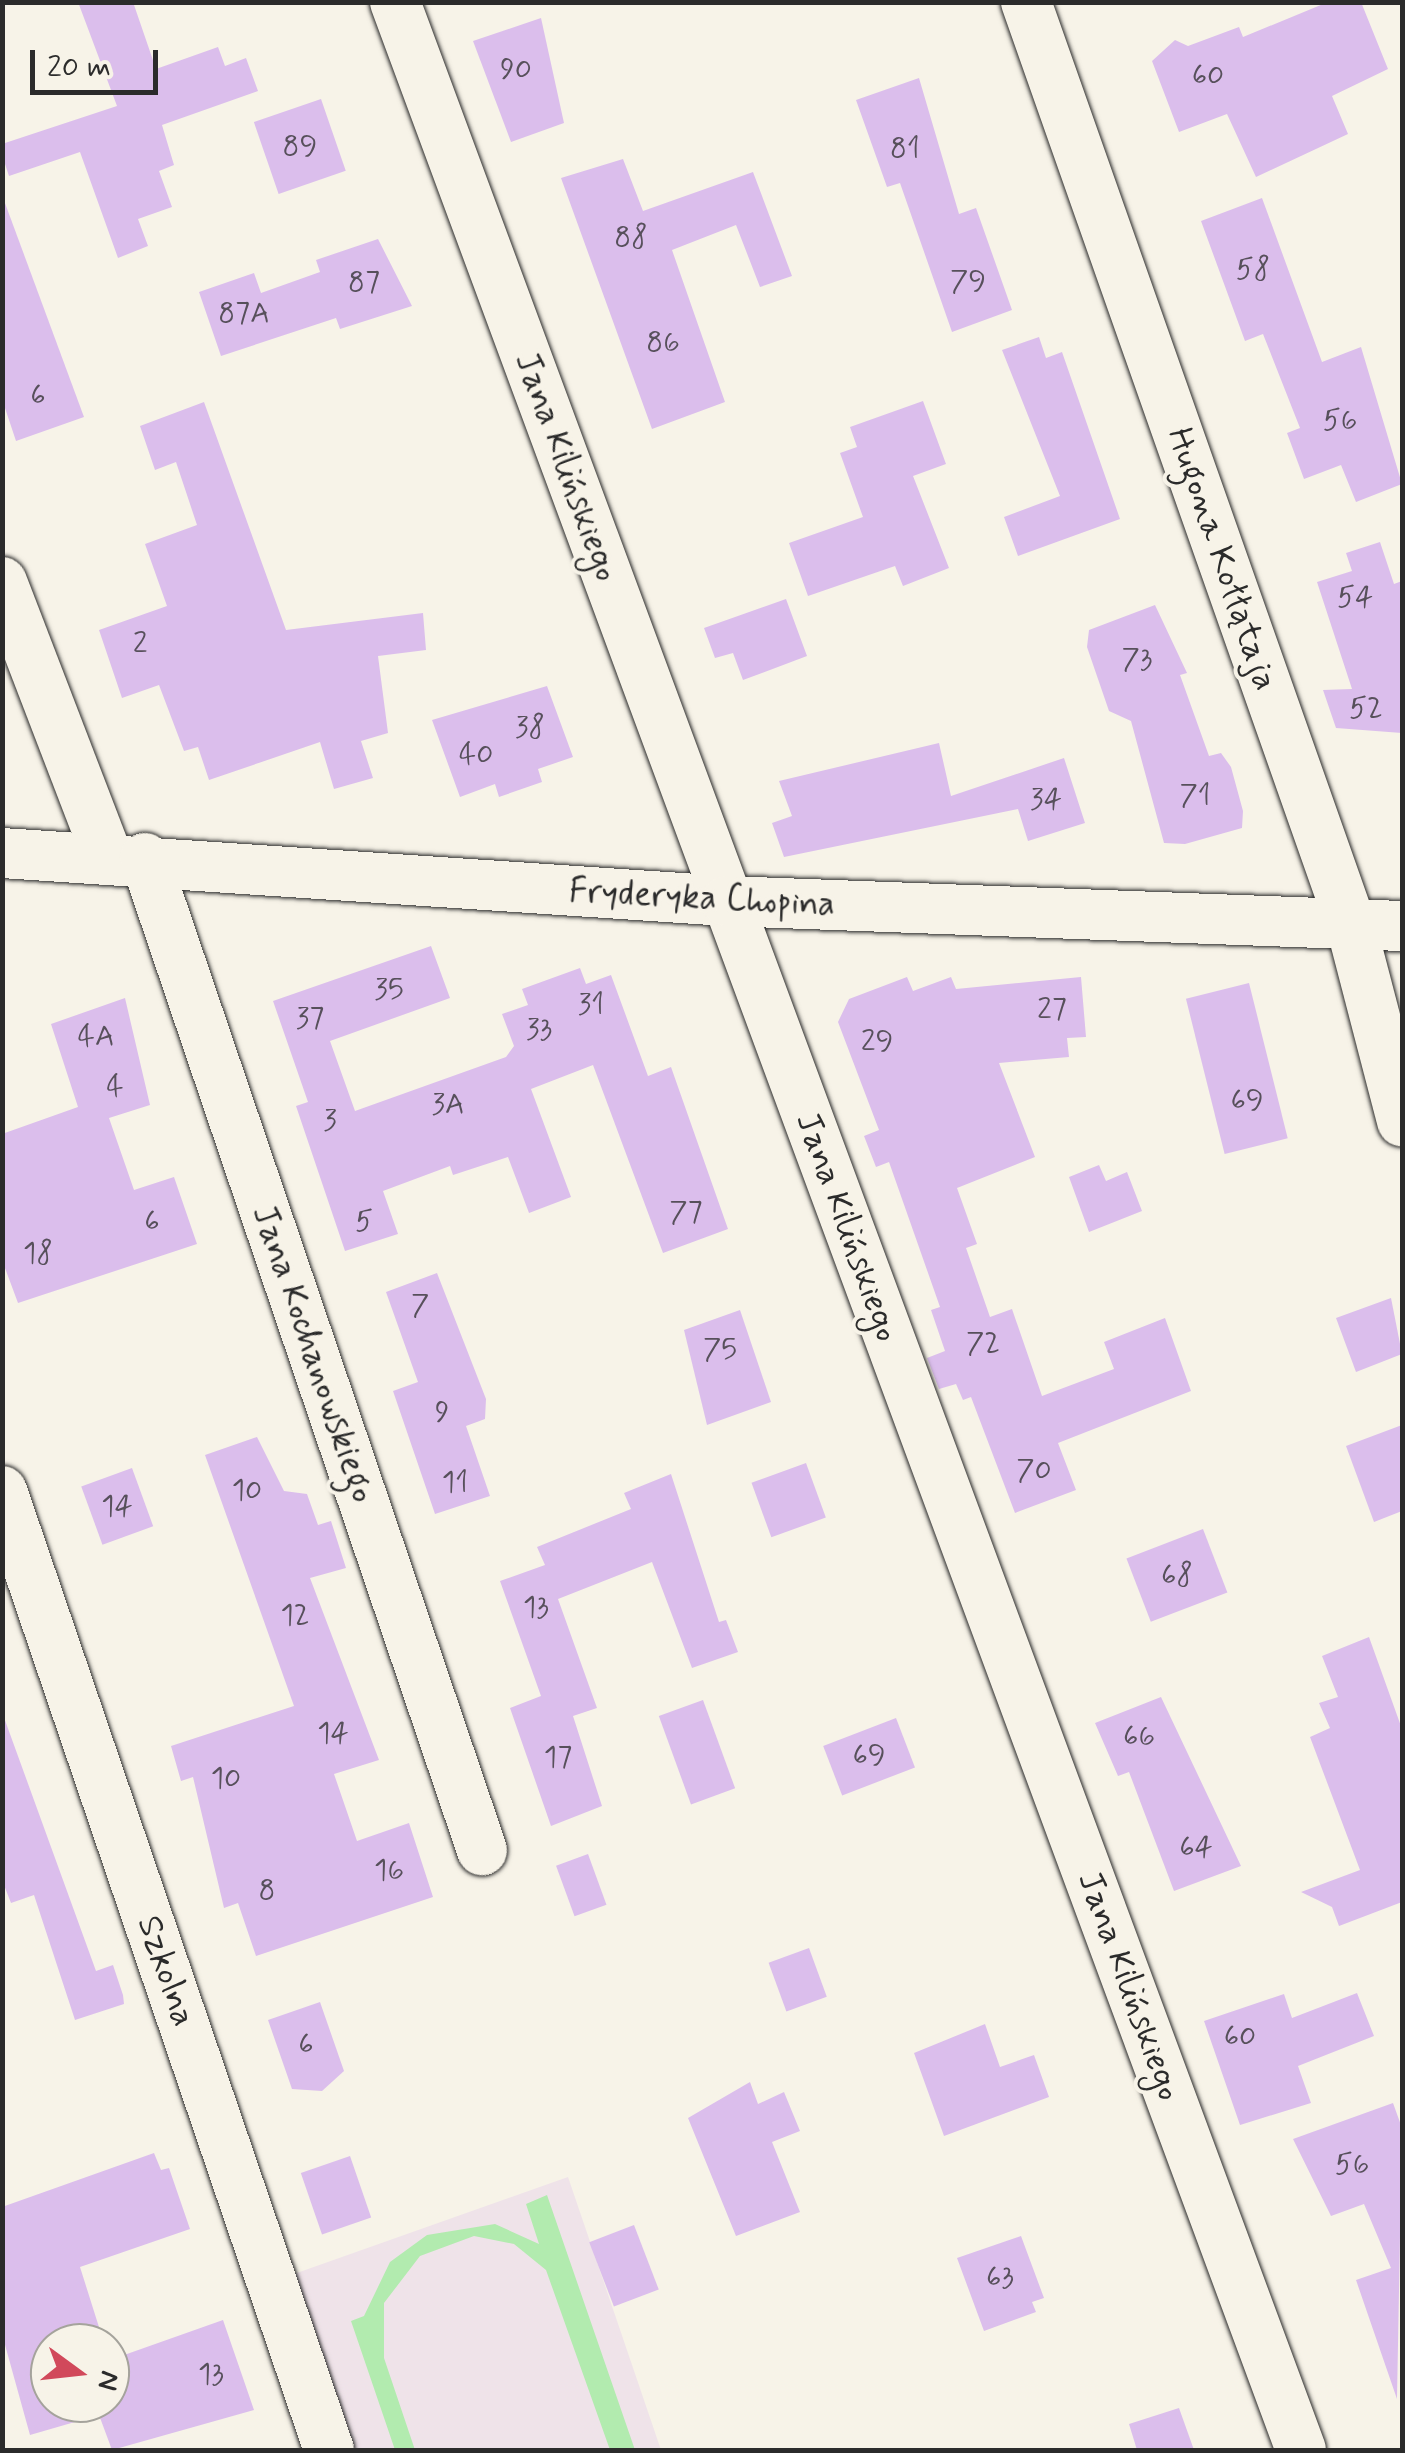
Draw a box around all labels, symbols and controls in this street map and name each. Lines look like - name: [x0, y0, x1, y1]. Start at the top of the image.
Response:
- scale bar: [35, 30, 162, 92]
- text: 20 m: [47, 48, 111, 87]
- house number: 90: [500, 52, 532, 88]
- house number: 60: [1192, 58, 1224, 94]
- house number: 89: [283, 129, 317, 165]
- house number: 81: [890, 131, 920, 167]
- house number: 88: [614, 220, 648, 256]
- house number: 58: [1236, 252, 1270, 288]
- house number: 79: [950, 264, 986, 300]
- house number: 87: [348, 265, 380, 301]
- house number: 87A: [218, 296, 270, 332]
- house number: 86: [646, 325, 680, 361]
- street label: Jana Kilińskiego: [504, 345, 628, 589]
- house number: 6: [30, 378, 46, 414]
- house number: 56: [1323, 403, 1357, 439]
- street label: Hugona Kołłątaja: [1157, 422, 1287, 696]
- house number: 54: [1337, 580, 1373, 616]
- house number: 2: [133, 626, 147, 662]
- house number: 73: [1122, 642, 1152, 678]
- house number: 52: [1349, 691, 1383, 727]
- house number: 38: [515, 710, 545, 746]
- house number: 40: [459, 737, 493, 773]
- house number: 71: [1179, 778, 1211, 814]
- house number: 34: [1030, 782, 1062, 818]
- street label: Fryderyka Chopina: [566, 870, 838, 926]
- house number: 35: [374, 972, 404, 1008]
- house number: 31: [578, 987, 604, 1023]
- house number: 27: [1037, 992, 1067, 1028]
- house number: 37: [296, 1001, 324, 1037]
- house number: 33: [526, 1012, 552, 1048]
- house number: 4A: [77, 1019, 115, 1055]
- house number: 29: [861, 1024, 893, 1060]
- house number: 4: [106, 1069, 124, 1105]
- house number: 69: [1230, 1083, 1264, 1119]
- house number: 3A: [431, 1087, 465, 1123]
- house number: 3: [323, 1103, 337, 1139]
- street label: Jana Kilińskiego: [785, 1105, 909, 1349]
- house number: 77: [669, 1195, 703, 1231]
- street label: Jana Kochanowskiego: [242, 1197, 384, 1511]
- house number: 6: [144, 1204, 160, 1240]
- house number: 5: [355, 1204, 373, 1240]
- house number: 18: [23, 1236, 53, 1272]
- house number: 7: [411, 1288, 429, 1324]
- house number: 72: [966, 1326, 1000, 1362]
- house number: 75: [703, 1332, 737, 1368]
- house number: 9: [435, 1395, 449, 1431]
- house number: 70: [1016, 1453, 1052, 1489]
- house number: 11: [442, 1465, 468, 1501]
- house number: 10: [232, 1473, 262, 1509]
- house number: 14: [101, 1489, 133, 1525]
- house number: 68: [1161, 1558, 1193, 1594]
- house number: 13: [523, 1590, 549, 1626]
- house number: 12: [280, 1598, 310, 1634]
- house number: 14: [317, 1716, 349, 1752]
- house number: 66: [1123, 1719, 1155, 1755]
- house number: 69: [852, 1738, 886, 1774]
- house number: 17: [544, 1740, 572, 1776]
- house number: 10: [211, 1761, 241, 1797]
- house number: 64: [1179, 1830, 1213, 1866]
- house number: 16: [374, 1853, 404, 1889]
- street label: Jana Kilińskiego: [1067, 1864, 1191, 2108]
- house number: 8: [259, 1873, 275, 1909]
- street label: Szkolna: [128, 1910, 204, 2032]
- house number: 60: [1224, 2019, 1256, 2055]
- house number: 6: [298, 2027, 314, 2063]
- house number: 56: [1335, 2147, 1369, 2183]
- house number: 63: [986, 2260, 1014, 2296]
- north arrow: [30, 2323, 130, 2423]
- house number: 13: [198, 2357, 224, 2393]
- text: N: [87, 2367, 128, 2394]

